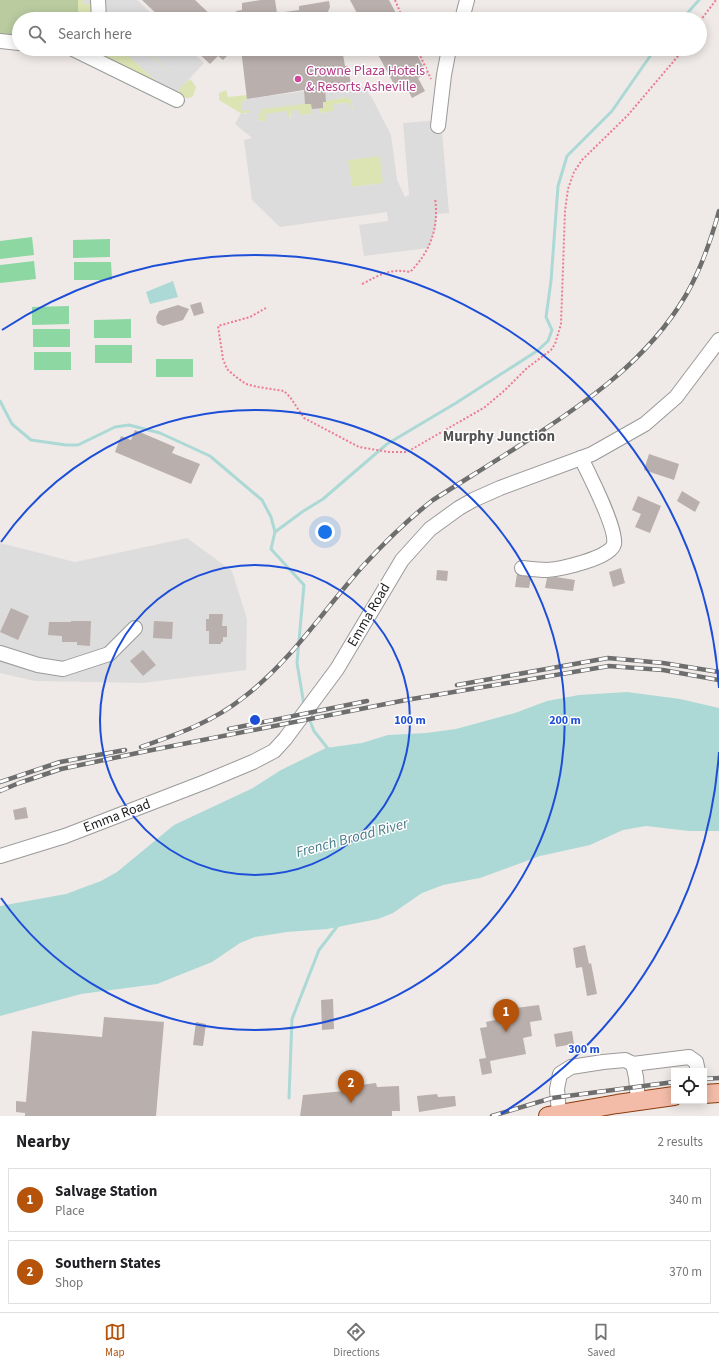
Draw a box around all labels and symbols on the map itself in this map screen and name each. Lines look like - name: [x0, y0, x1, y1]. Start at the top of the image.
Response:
- place label: Crowne Plaza Hotels & Resorts Asheville: [306, 61, 425, 97]
- marker: Crowne Plaza Hotels & Resorts Asheville: [293, 74, 303, 84]
- district label: Murphy Junction: [443, 426, 555, 447]
- your location: [315, 522, 335, 542]
- street label: Emma Road: [343, 579, 395, 651]
- text: 100 m: [394, 712, 426, 729]
- text: 200 m: [549, 712, 581, 729]
- centre of rings: [248, 713, 262, 727]
- street label: Emma Road: [81, 794, 153, 838]
- water label: French Broad River: [294, 813, 411, 863]
- pin: 1: [493, 999, 519, 1032]
- text: 300 m: [568, 1041, 600, 1058]
- pin: 2: [338, 1070, 364, 1103]

